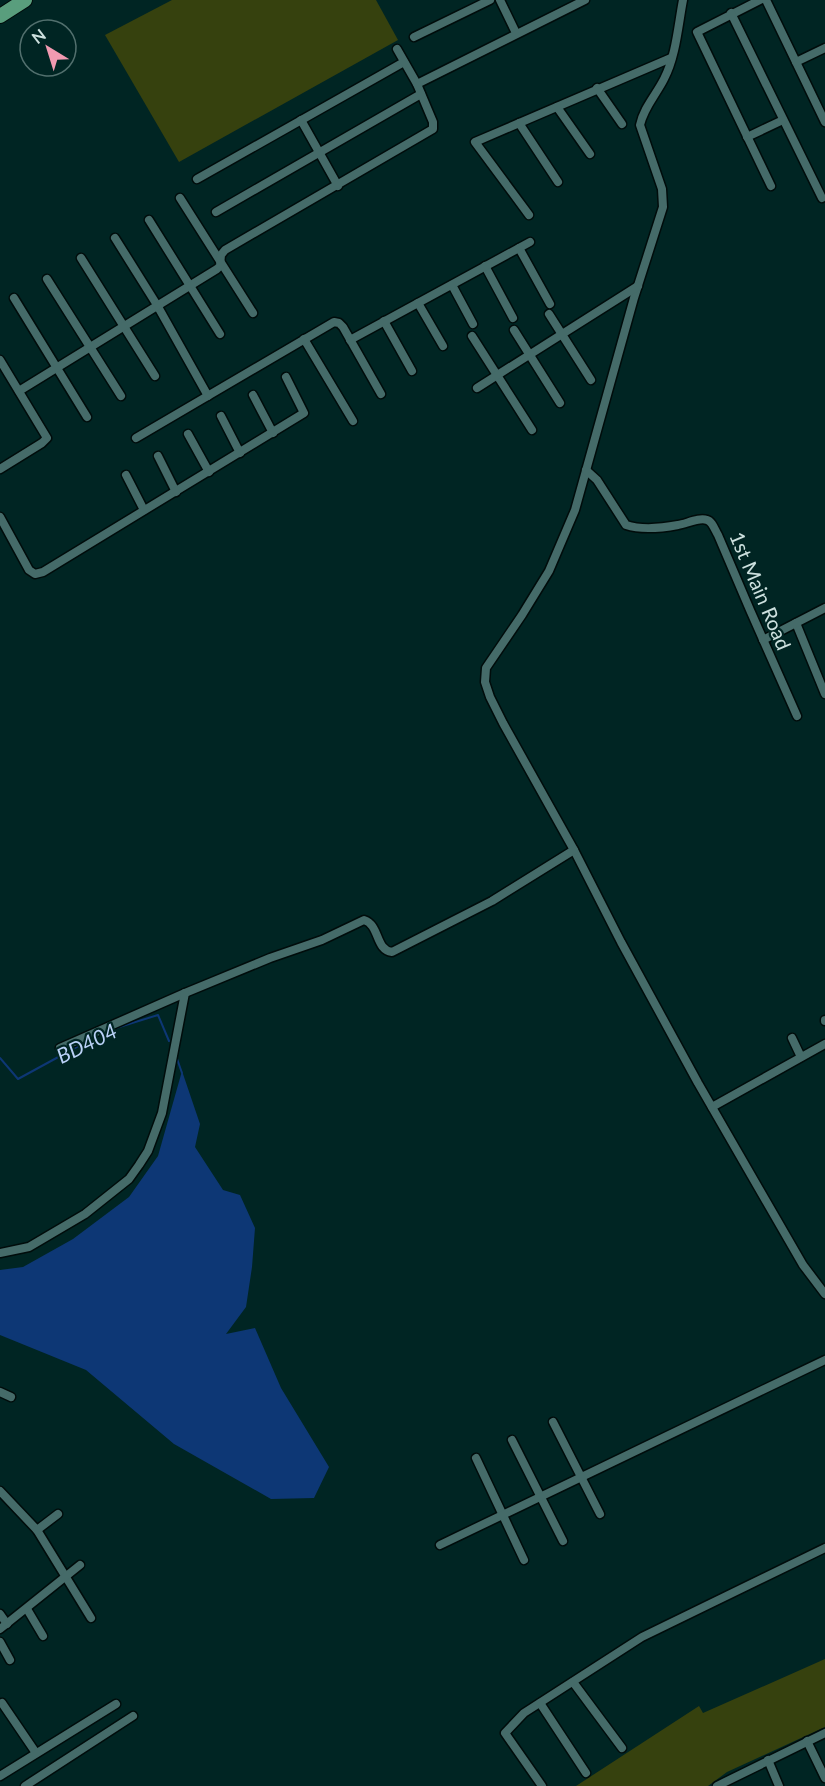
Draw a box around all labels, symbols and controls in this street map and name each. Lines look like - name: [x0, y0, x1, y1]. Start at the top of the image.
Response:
- north arrow: [18, 18, 78, 78]
- text: N: [28, 25, 49, 47]
- street label: 1st Main Road: [725, 528, 797, 653]
- water label: BD404: [52, 1017, 121, 1068]

